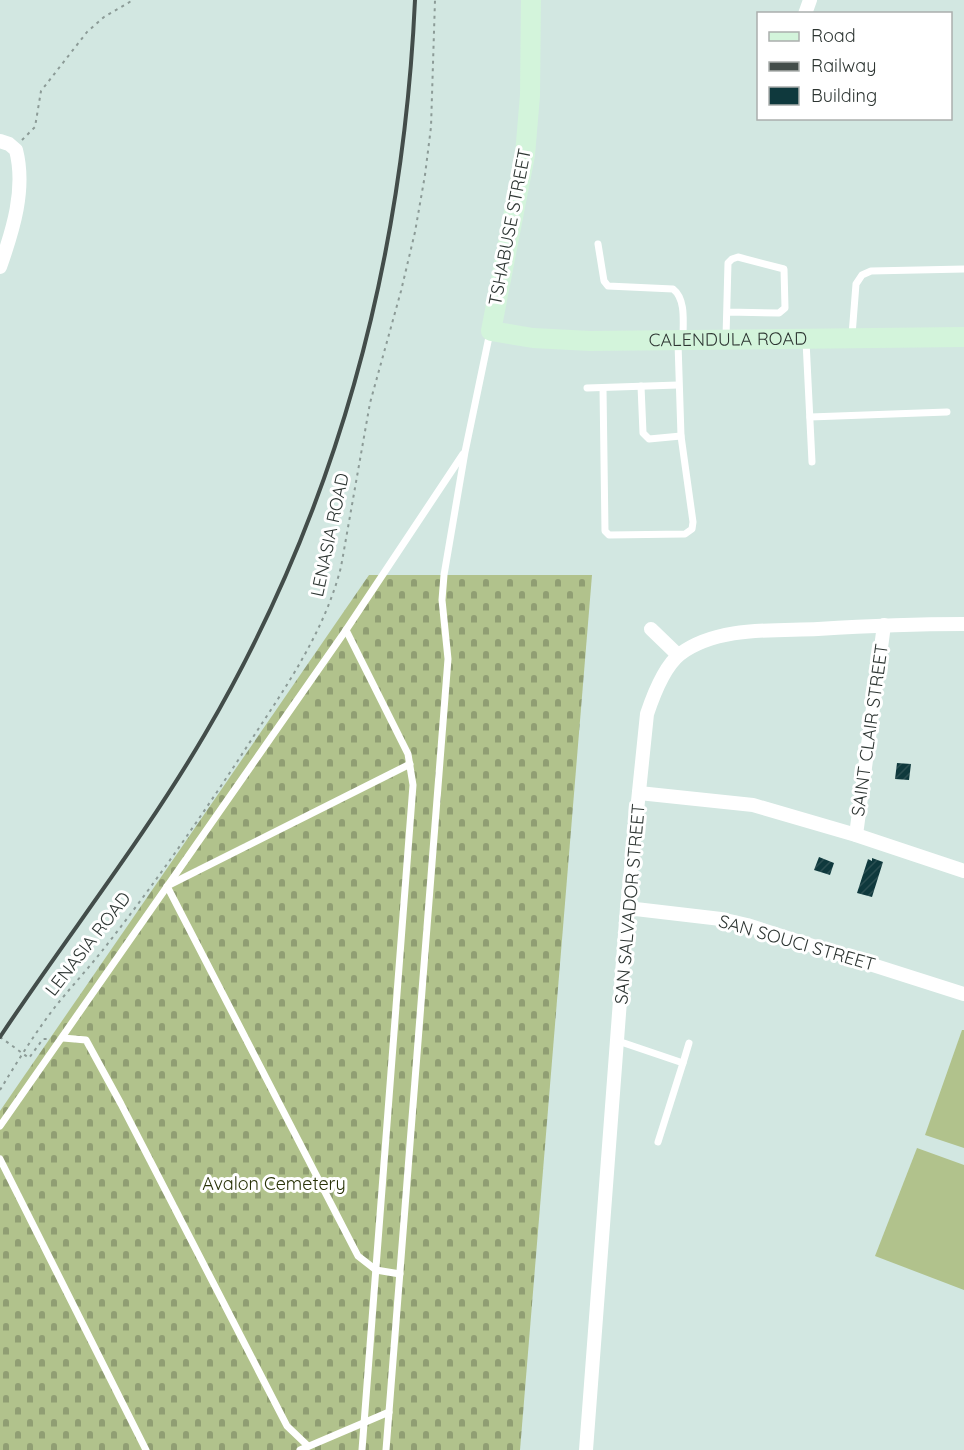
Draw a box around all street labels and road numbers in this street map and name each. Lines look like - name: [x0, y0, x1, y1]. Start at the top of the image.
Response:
- street label: TSHABUSE STREET: [483, 146, 536, 307]
- street label: CALENDULA ROAD: [648, 327, 807, 351]
- street label: LENASIA ROAD: [305, 471, 354, 599]
- street label: SAINT CLAIR STREET: [846, 642, 893, 818]
- street label: SAN SALVADOR STREET: [609, 803, 650, 1005]
- street label: LENASIA ROAD: [40, 887, 135, 1000]
- street label: SAN SOUCI STREET: [716, 909, 878, 976]

